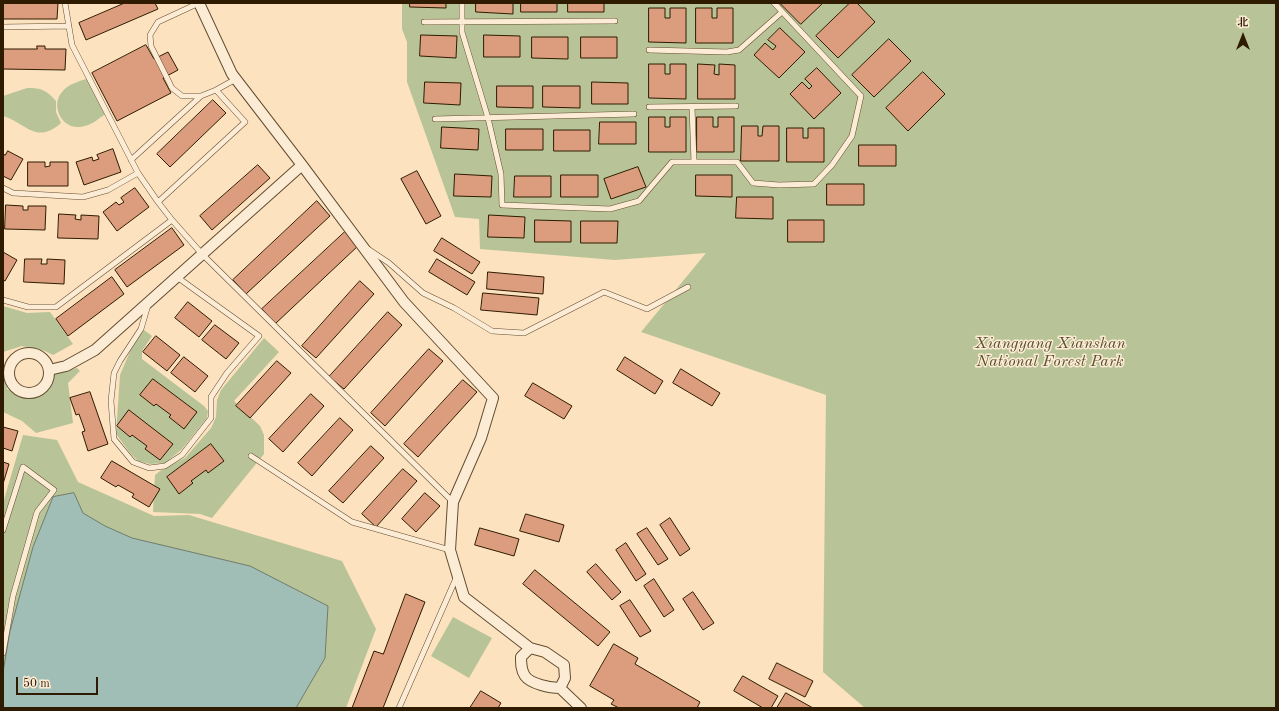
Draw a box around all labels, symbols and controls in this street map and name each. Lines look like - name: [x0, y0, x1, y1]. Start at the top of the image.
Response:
- north arrow: [1223, 16, 1263, 56]
- text: 北: [1238, 18, 1249, 29]
- park label: Xiangyang Xianshan National Forest Park: [974, 334, 1126, 372]
- scale bar: [18, 669, 100, 695]
- text: 50 m: [23, 678, 50, 690]

